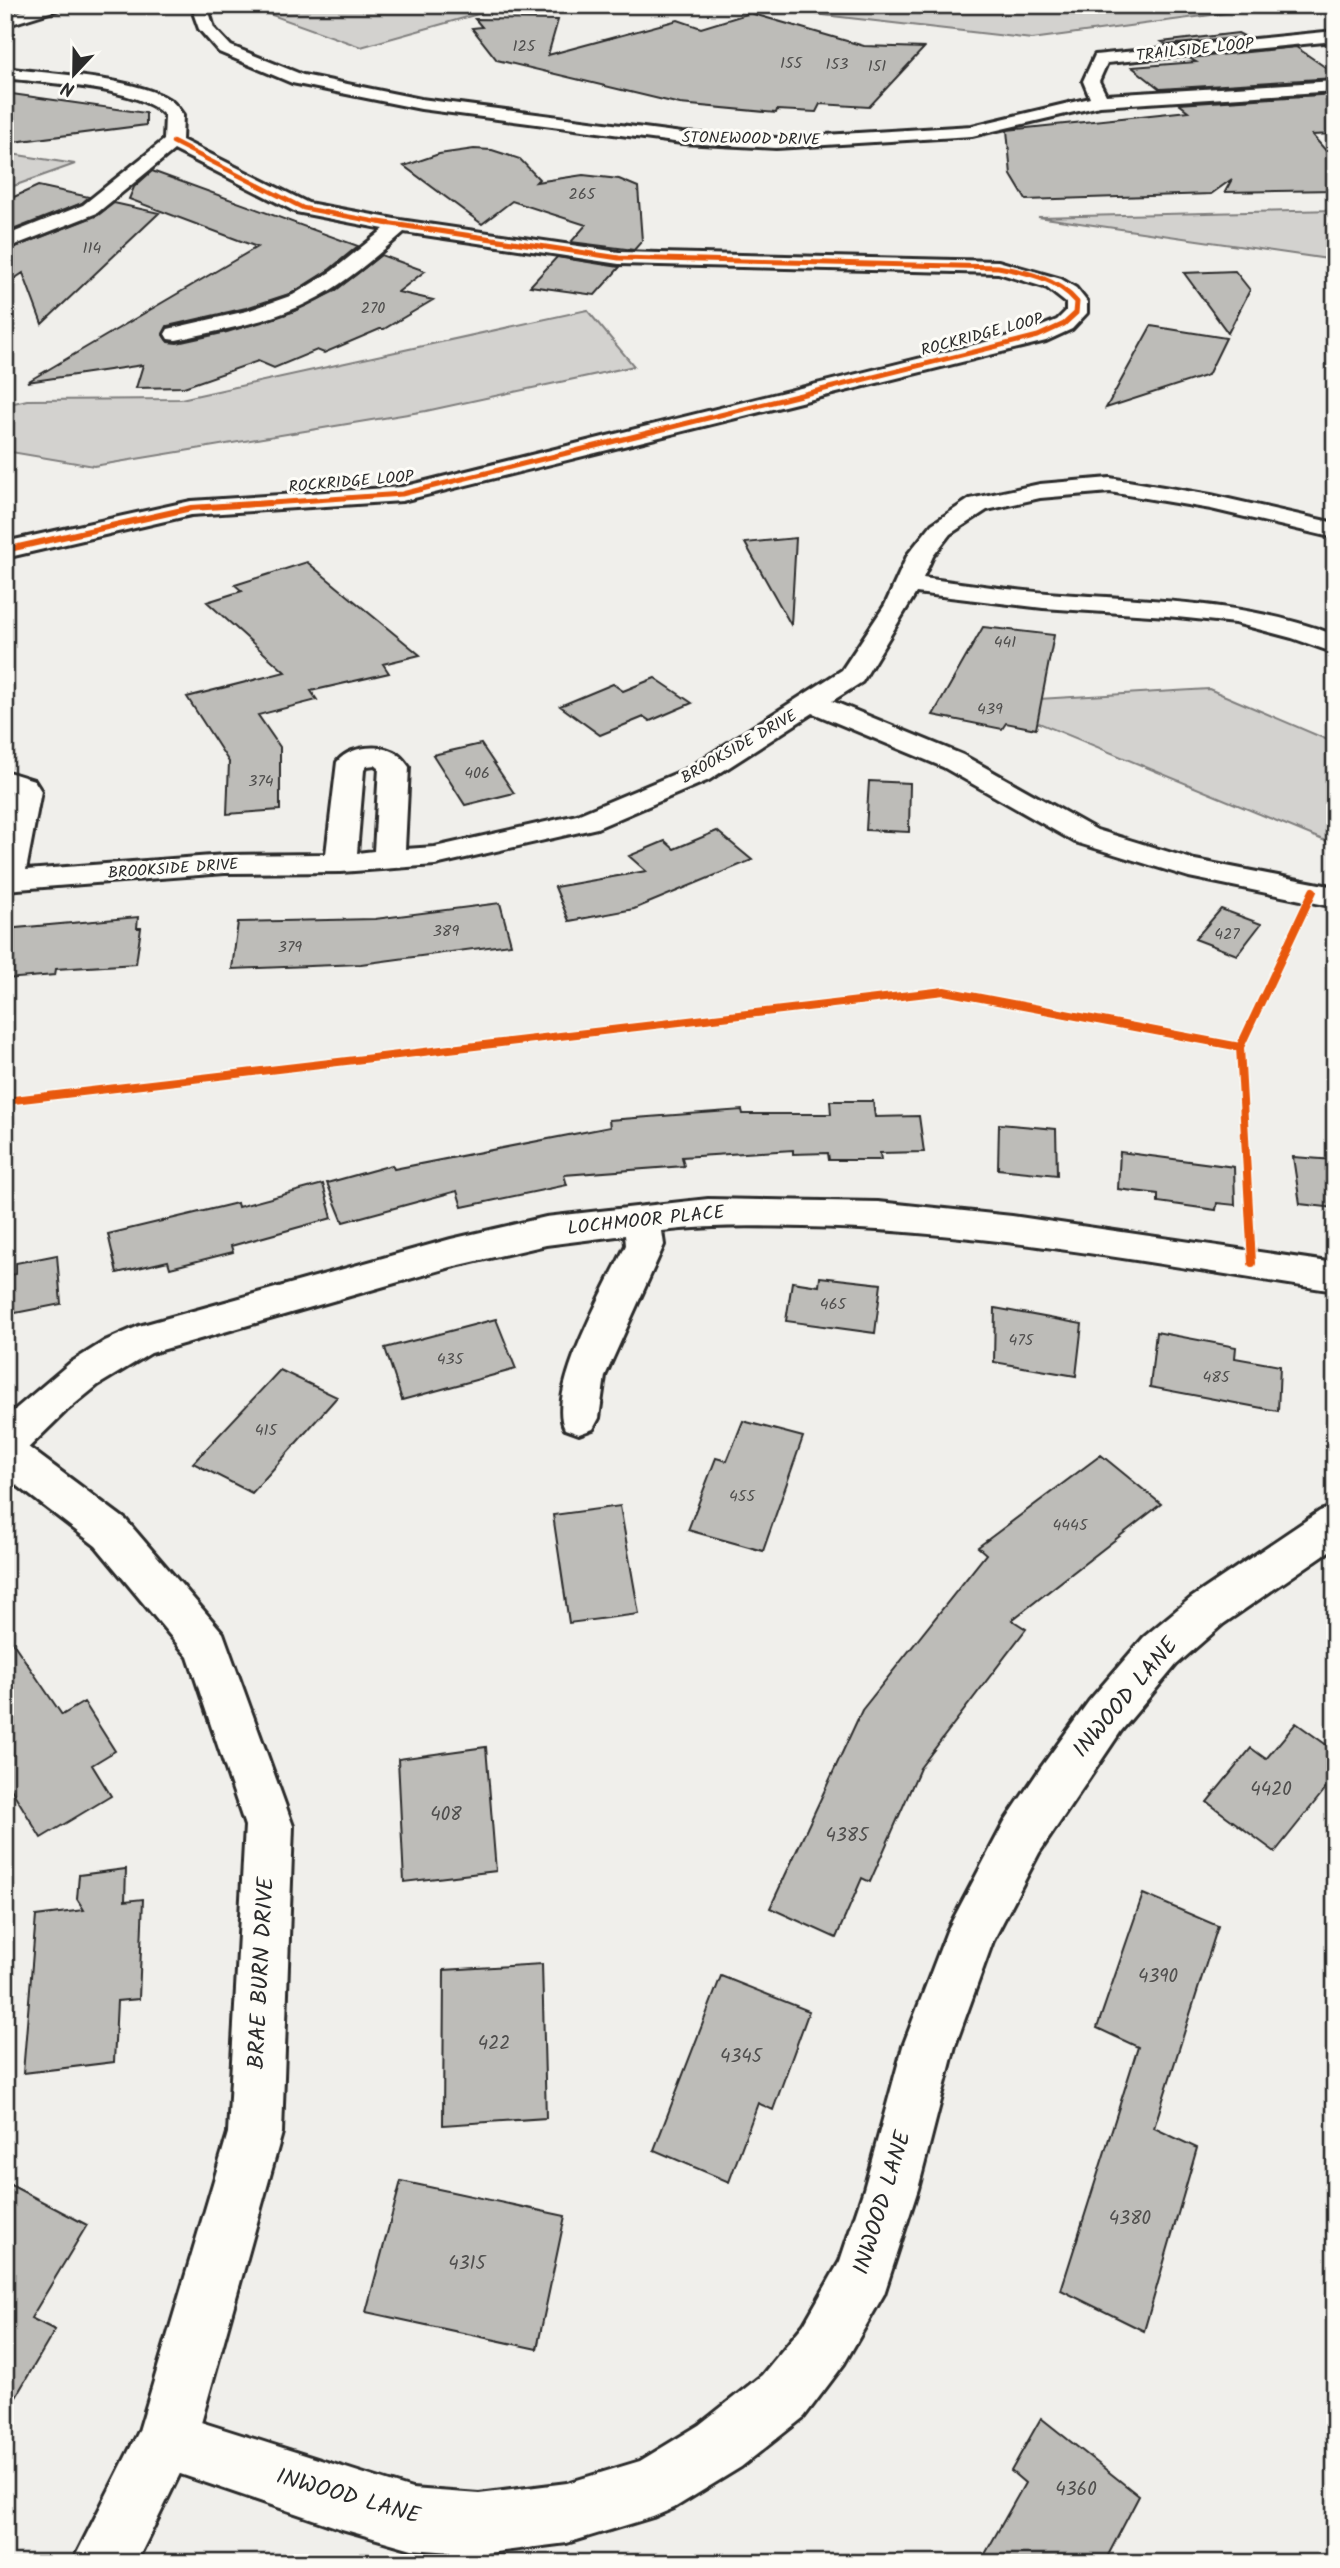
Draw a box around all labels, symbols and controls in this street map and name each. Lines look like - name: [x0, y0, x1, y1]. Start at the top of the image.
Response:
- street label: TRAILSIDE LOOP: [1135, 31, 1255, 69]
- house number: 125: [513, 34, 537, 59]
- north arrow: [38, 38, 108, 108]
- house number: 155: [780, 51, 804, 76]
- house number: 153: [826, 52, 848, 77]
- house number: 151: [868, 54, 886, 79]
- text: N: [57, 72, 80, 104]
- street label: STONEWOOD DRIVE: [682, 125, 821, 153]
- house number: 265: [569, 182, 597, 207]
- house number: 114: [83, 236, 102, 261]
- house number: 270: [361, 296, 385, 321]
- street label: ROCKRIDGE LOOP: [918, 307, 1046, 363]
- street label: ROCKRIDGE LOOP: [287, 464, 415, 500]
- house number: 441: [994, 630, 1016, 655]
- house number: 439: [977, 697, 1003, 722]
- street label: BROOKSIDE DRIVE: [676, 703, 802, 790]
- house number: 406: [464, 761, 490, 786]
- house number: 374: [248, 769, 274, 794]
- street label: BROOKSIDE DRIVE: [107, 852, 240, 886]
- house number: 389: [433, 919, 459, 944]
- house number: 427: [1214, 922, 1240, 947]
- house number: 379: [278, 935, 302, 960]
- street label: LOCHMOOR PLACE: [566, 1198, 727, 1244]
- house number: 465: [820, 1292, 848, 1317]
- house number: 475: [1009, 1328, 1035, 1353]
- house number: 435: [437, 1347, 465, 1372]
- house number: 485: [1202, 1365, 1231, 1390]
- house number: 415: [255, 1418, 279, 1443]
- house number: 455: [729, 1484, 756, 1509]
- house number: 4445: [1052, 1513, 1089, 1538]
- street label: INWOOD LANE: [1064, 1629, 1188, 1766]
- house number: 4420: [1250, 1775, 1292, 1805]
- house number: 408: [430, 1800, 462, 1830]
- house number: 4385: [826, 1821, 870, 1851]
- street label: BRAE BURN DRIVE: [239, 1875, 285, 2070]
- house number: 4390: [1138, 1962, 1178, 1992]
- house number: 422: [478, 2029, 510, 2059]
- house number: 4345: [720, 2042, 764, 2072]
- street label: INWOOD LANE: [844, 2126, 922, 2279]
- house number: 4380: [1109, 2204, 1151, 2234]
- house number: 4315: [448, 2249, 488, 2279]
- street label: INWOOD LANE: [272, 2459, 425, 2535]
- house number: 4360: [1055, 2475, 1097, 2505]

